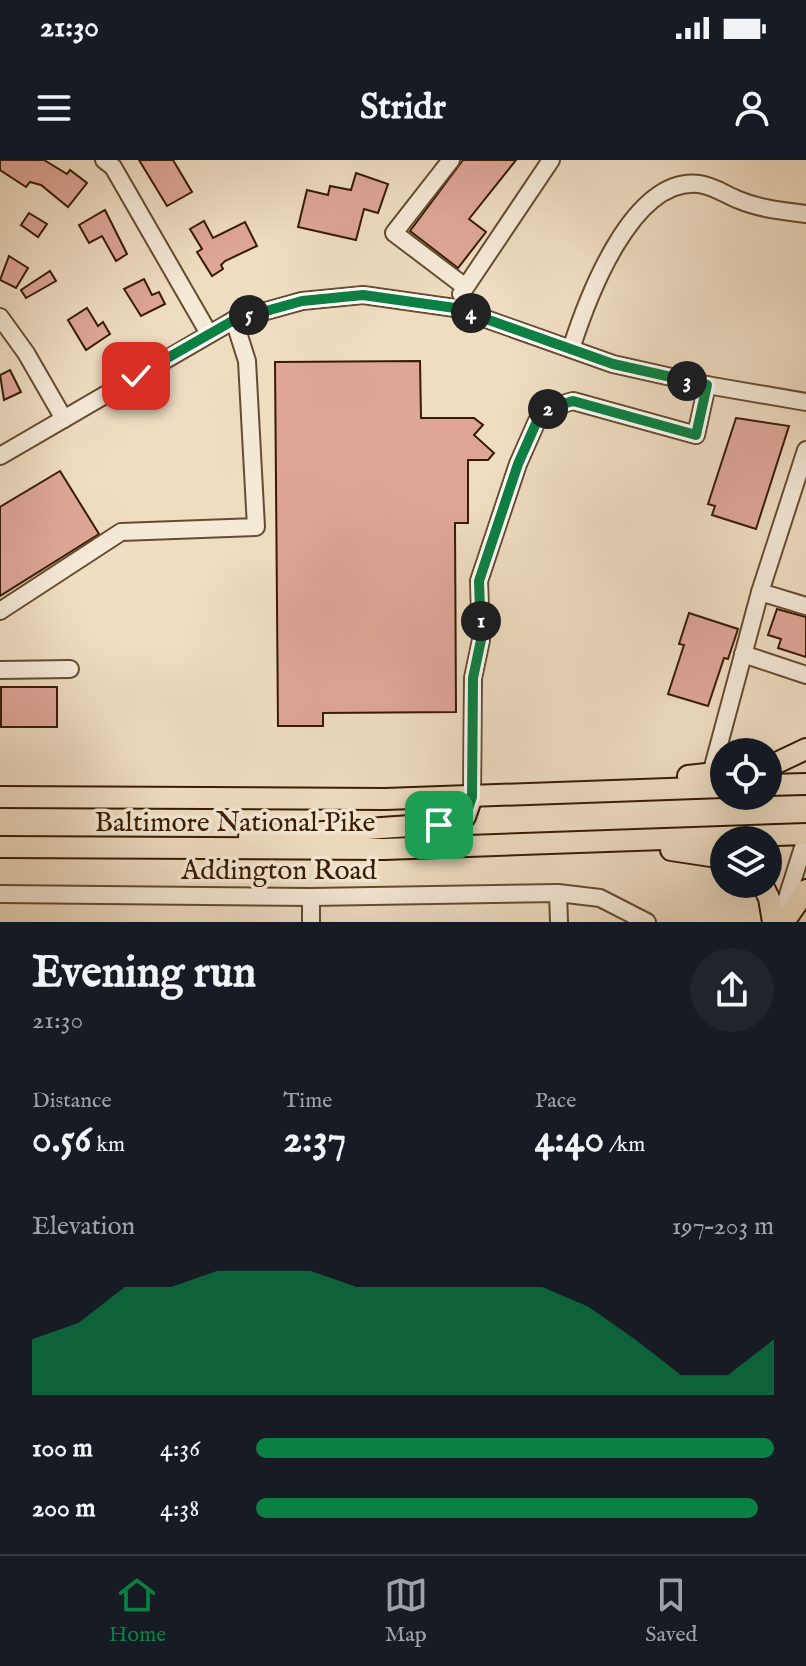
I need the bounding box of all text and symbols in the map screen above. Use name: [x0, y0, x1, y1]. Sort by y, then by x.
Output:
text: 21:30: [40, 9, 99, 47]
text: Stridr: [360, 85, 446, 131]
icon: menu: [32, 86, 76, 130]
icon: person: [730, 86, 774, 130]
pin: 4: [451, 293, 491, 333]
pin: 5: [229, 295, 269, 335]
text: 4: [466, 299, 476, 327]
text: 5: [245, 301, 253, 329]
pin: [102, 342, 170, 410]
icon: check: [114, 354, 158, 398]
pin: 3: [667, 361, 707, 401]
text: 3: [683, 367, 691, 395]
pin: 2: [528, 389, 568, 429]
text: 2: [543, 395, 553, 423]
pin: 1: [461, 601, 501, 641]
text: 1: [477, 607, 485, 635]
map controls: [710, 738, 782, 898]
button: locate: [710, 738, 782, 810]
pin: [405, 791, 473, 859]
icon: arrive: [417, 803, 461, 847]
street label: Baltimore National Pike: [95, 806, 376, 841]
button: layers: [710, 826, 782, 898]
street label: Addington Road: [180, 854, 377, 889]
text: Evening run: [32, 946, 256, 1002]
button: share: [690, 948, 774, 1032]
text: 21:30: [32, 1004, 83, 1037]
text: Distance: [32, 1087, 112, 1115]
text: Time: [283, 1087, 332, 1115]
text: Pace: [535, 1087, 576, 1115]
text: 0.56: [32, 1115, 91, 1166]
text: 2:37: [283, 1115, 346, 1166]
text: 4:40: [535, 1115, 604, 1166]
text: km: [91, 1131, 125, 1159]
text: /km: [604, 1131, 645, 1159]
text: Elevation: [32, 1210, 135, 1243]
text: 197–203 m: [672, 1210, 774, 1243]
text: 100 m: [32, 1432, 93, 1465]
text: 4:36: [160, 1432, 200, 1465]
text: 200 m: [32, 1492, 96, 1525]
text: 4:38: [160, 1492, 200, 1525]
tab: Home: [109, 1573, 166, 1649]
tab: Map: [384, 1573, 428, 1649]
tab: Saved: [645, 1573, 697, 1649]

